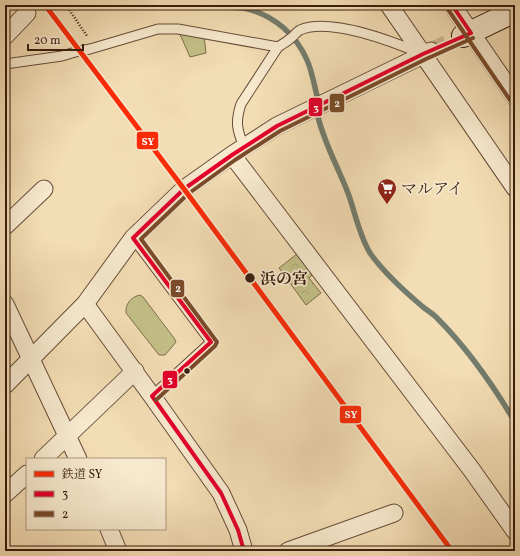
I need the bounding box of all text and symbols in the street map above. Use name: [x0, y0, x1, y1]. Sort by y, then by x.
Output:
scale bar: [28, 26, 83, 52]
text: 20 m: [34, 33, 61, 49]
line badge: 2: [329, 93, 345, 113]
line badge: 3: [308, 97, 323, 117]
text: 2: [334, 97, 340, 112]
text: 3: [313, 101, 319, 116]
line badge: SY: [136, 131, 159, 150]
text: SY: [142, 135, 155, 150]
supermarket icon: マルアイ: [376, 177, 398, 205]
place label: マルアイ: [401, 179, 464, 201]
place label: 浜の宮: [260, 269, 308, 291]
marker: 浜の宮: [243, 271, 257, 285]
line badge: 2: [170, 279, 185, 298]
text: 2: [175, 282, 181, 297]
unlabelled marker: [182, 366, 192, 376]
line badge: 3: [162, 370, 178, 389]
text: 3: [167, 373, 173, 388]
line badge: SY: [339, 405, 362, 424]
text: SY: [345, 408, 358, 423]
legend: [26, 458, 166, 530]
text: 鉄道 SY: [61, 467, 103, 483]
text: 3: [62, 487, 68, 503]
text: 2: [62, 507, 68, 523]

